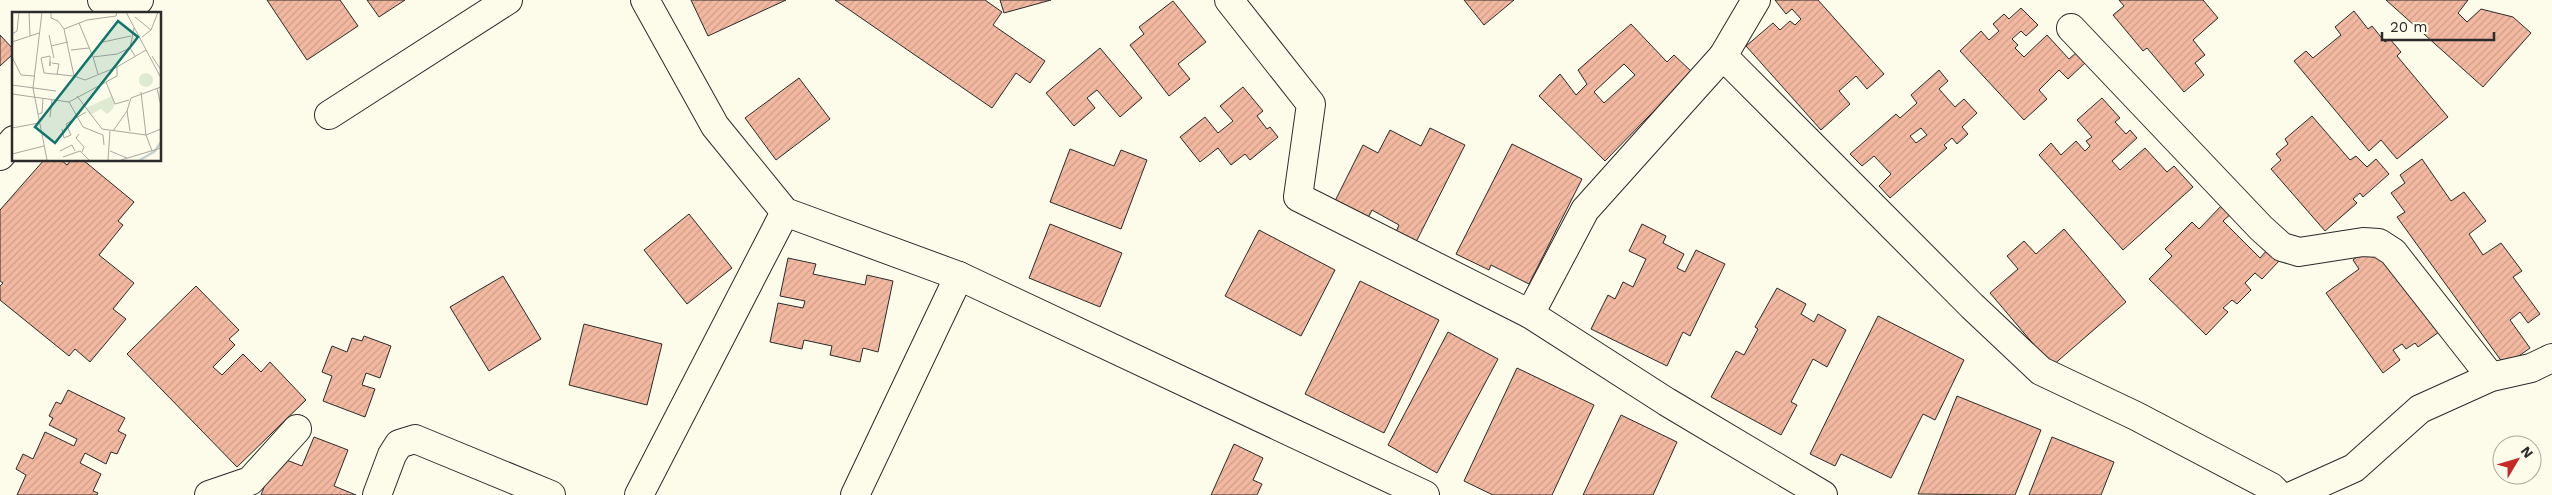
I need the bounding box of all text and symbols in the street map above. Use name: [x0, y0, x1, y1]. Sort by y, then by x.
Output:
scale bar: [2382, 10, 2494, 42]
inset map: [12, 12, 161, 161]
text: 20 m: [2390, 18, 2428, 36]
north arrow: [2492, 435, 2542, 485]
text: N: [2518, 443, 2537, 461]

